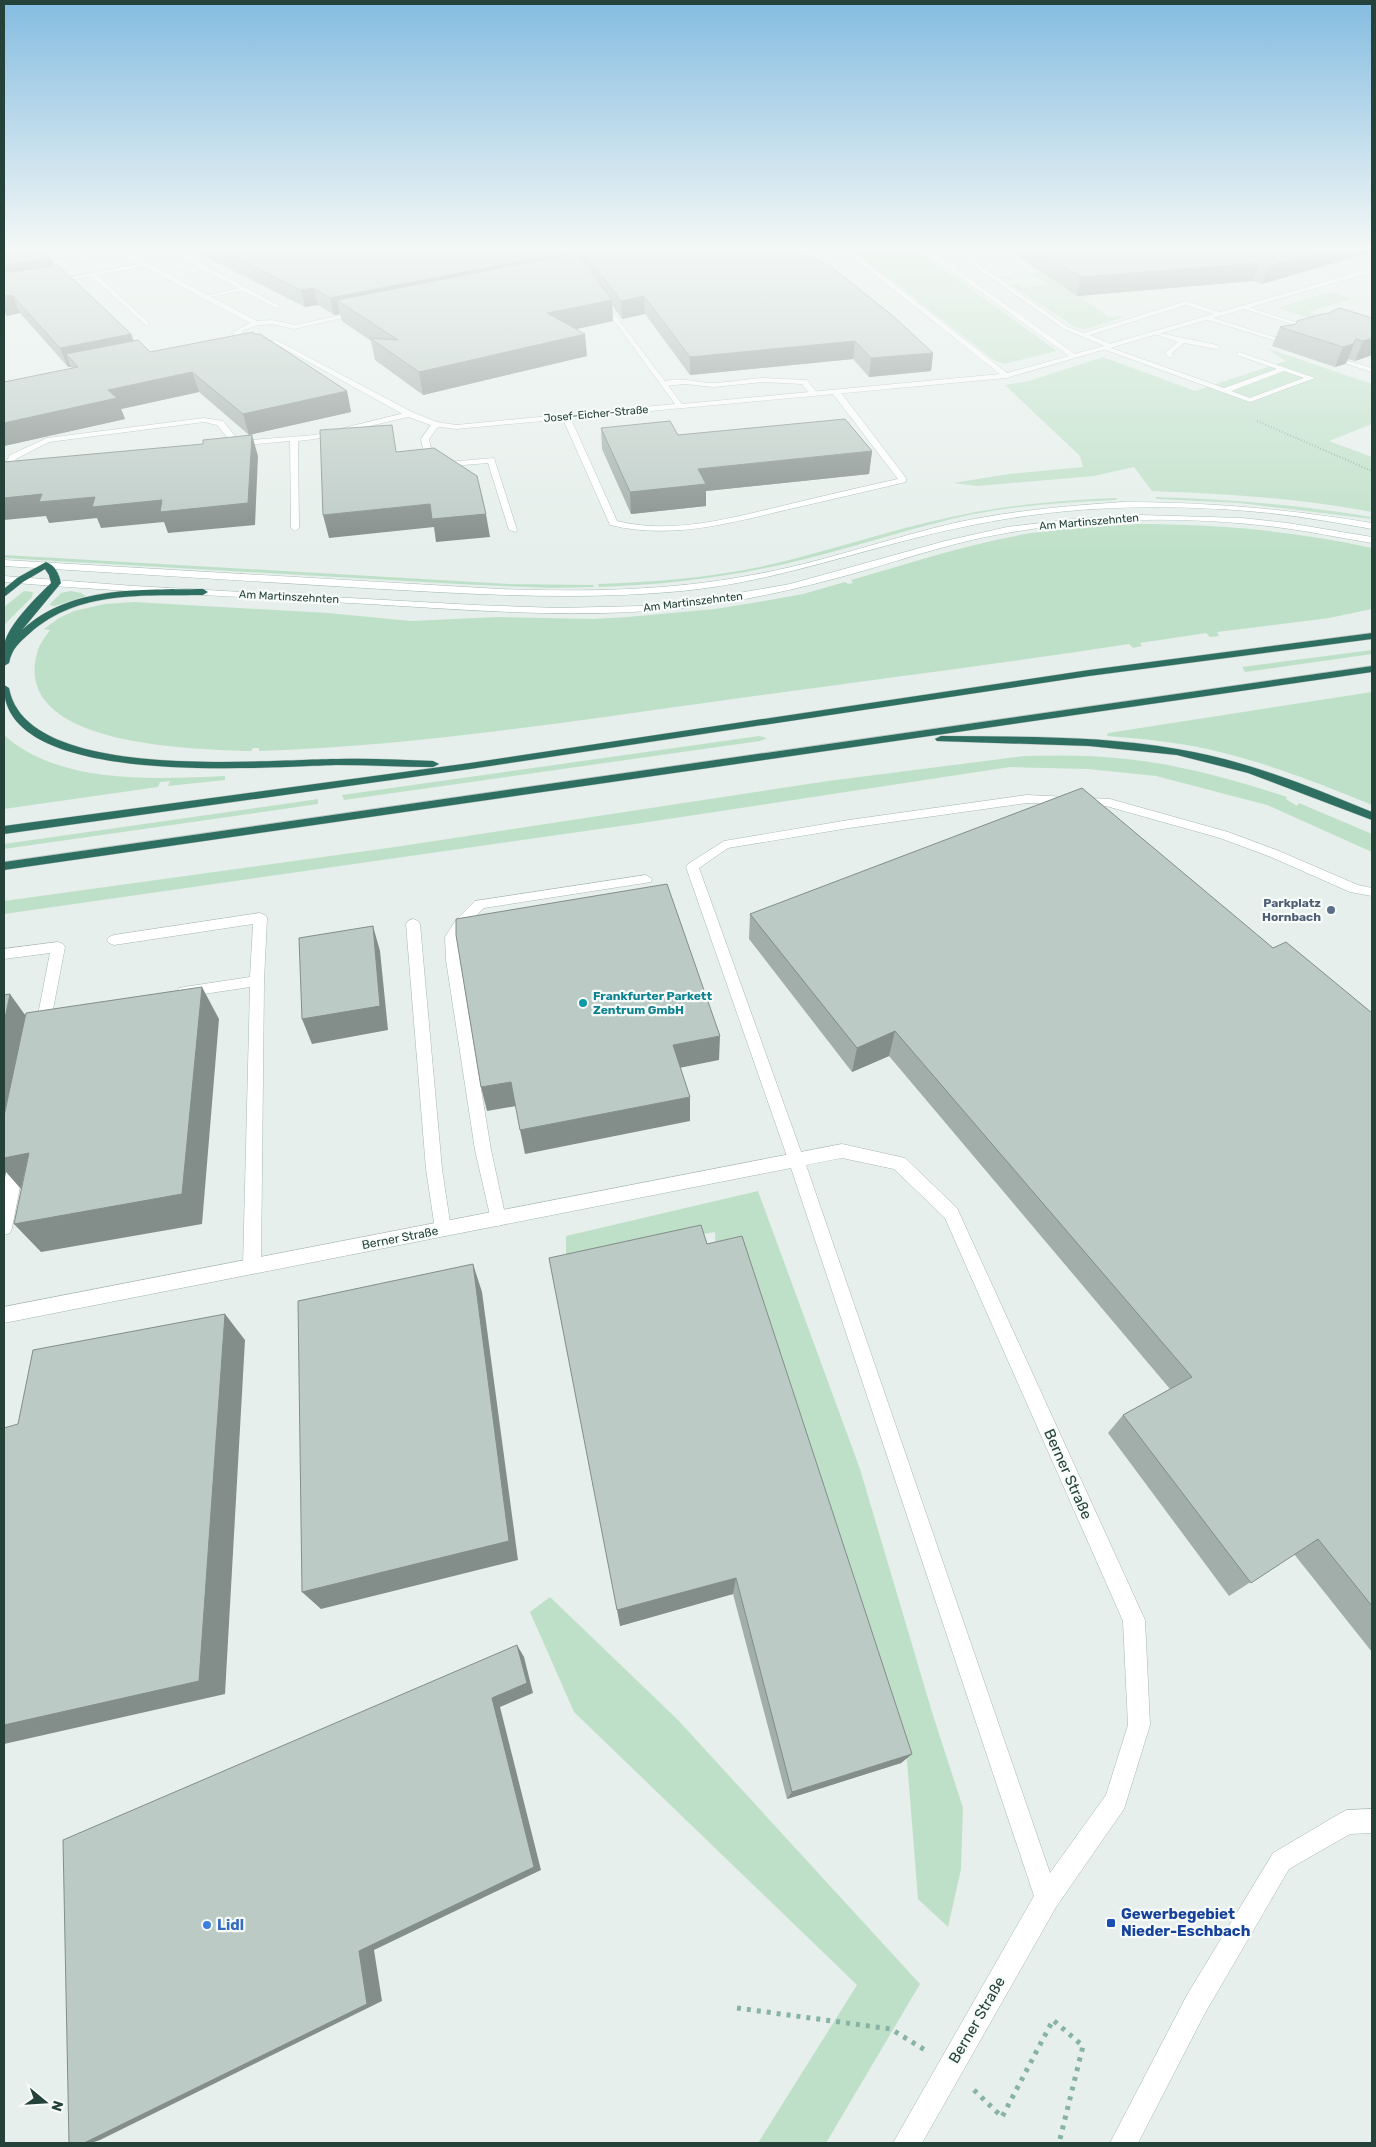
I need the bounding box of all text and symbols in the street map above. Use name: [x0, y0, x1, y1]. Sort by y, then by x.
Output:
street label: Josef-Eicher-Straße: [543, 403, 649, 425]
street label: Am Martinszehnten: [1039, 511, 1139, 533]
street label: Am Martinszehnten: [239, 588, 339, 606]
street label: Am Martinszehnten: [642, 589, 744, 615]
place label: Parkplatz Hornbach: [1262, 896, 1321, 924]
marker: Parkplatz Hornbach: [1325, 904, 1337, 916]
place label: Frankfurter Parkett Zentrum GmbH: [593, 989, 712, 1017]
marker: Frankfurter Parkett Zentrum GmbH: [577, 997, 589, 1009]
street label: Berner Straße: [361, 1224, 440, 1252]
street label: Berner Straße: [1040, 1426, 1096, 1522]
place label: Gewerbegebiet Nieder-Eschbach: [1121, 1905, 1250, 1940]
place label: Lidl: [217, 1916, 244, 1934]
marker: Gewerbegebiet Nieder-Eschbach: [1105, 1917, 1117, 1929]
marker: Lidl: [201, 1919, 213, 1931]
street label: Berner Straße: [945, 1974, 1009, 2066]
north arrow: [20, 2077, 70, 2127]
text: N: [47, 2098, 67, 2113]

